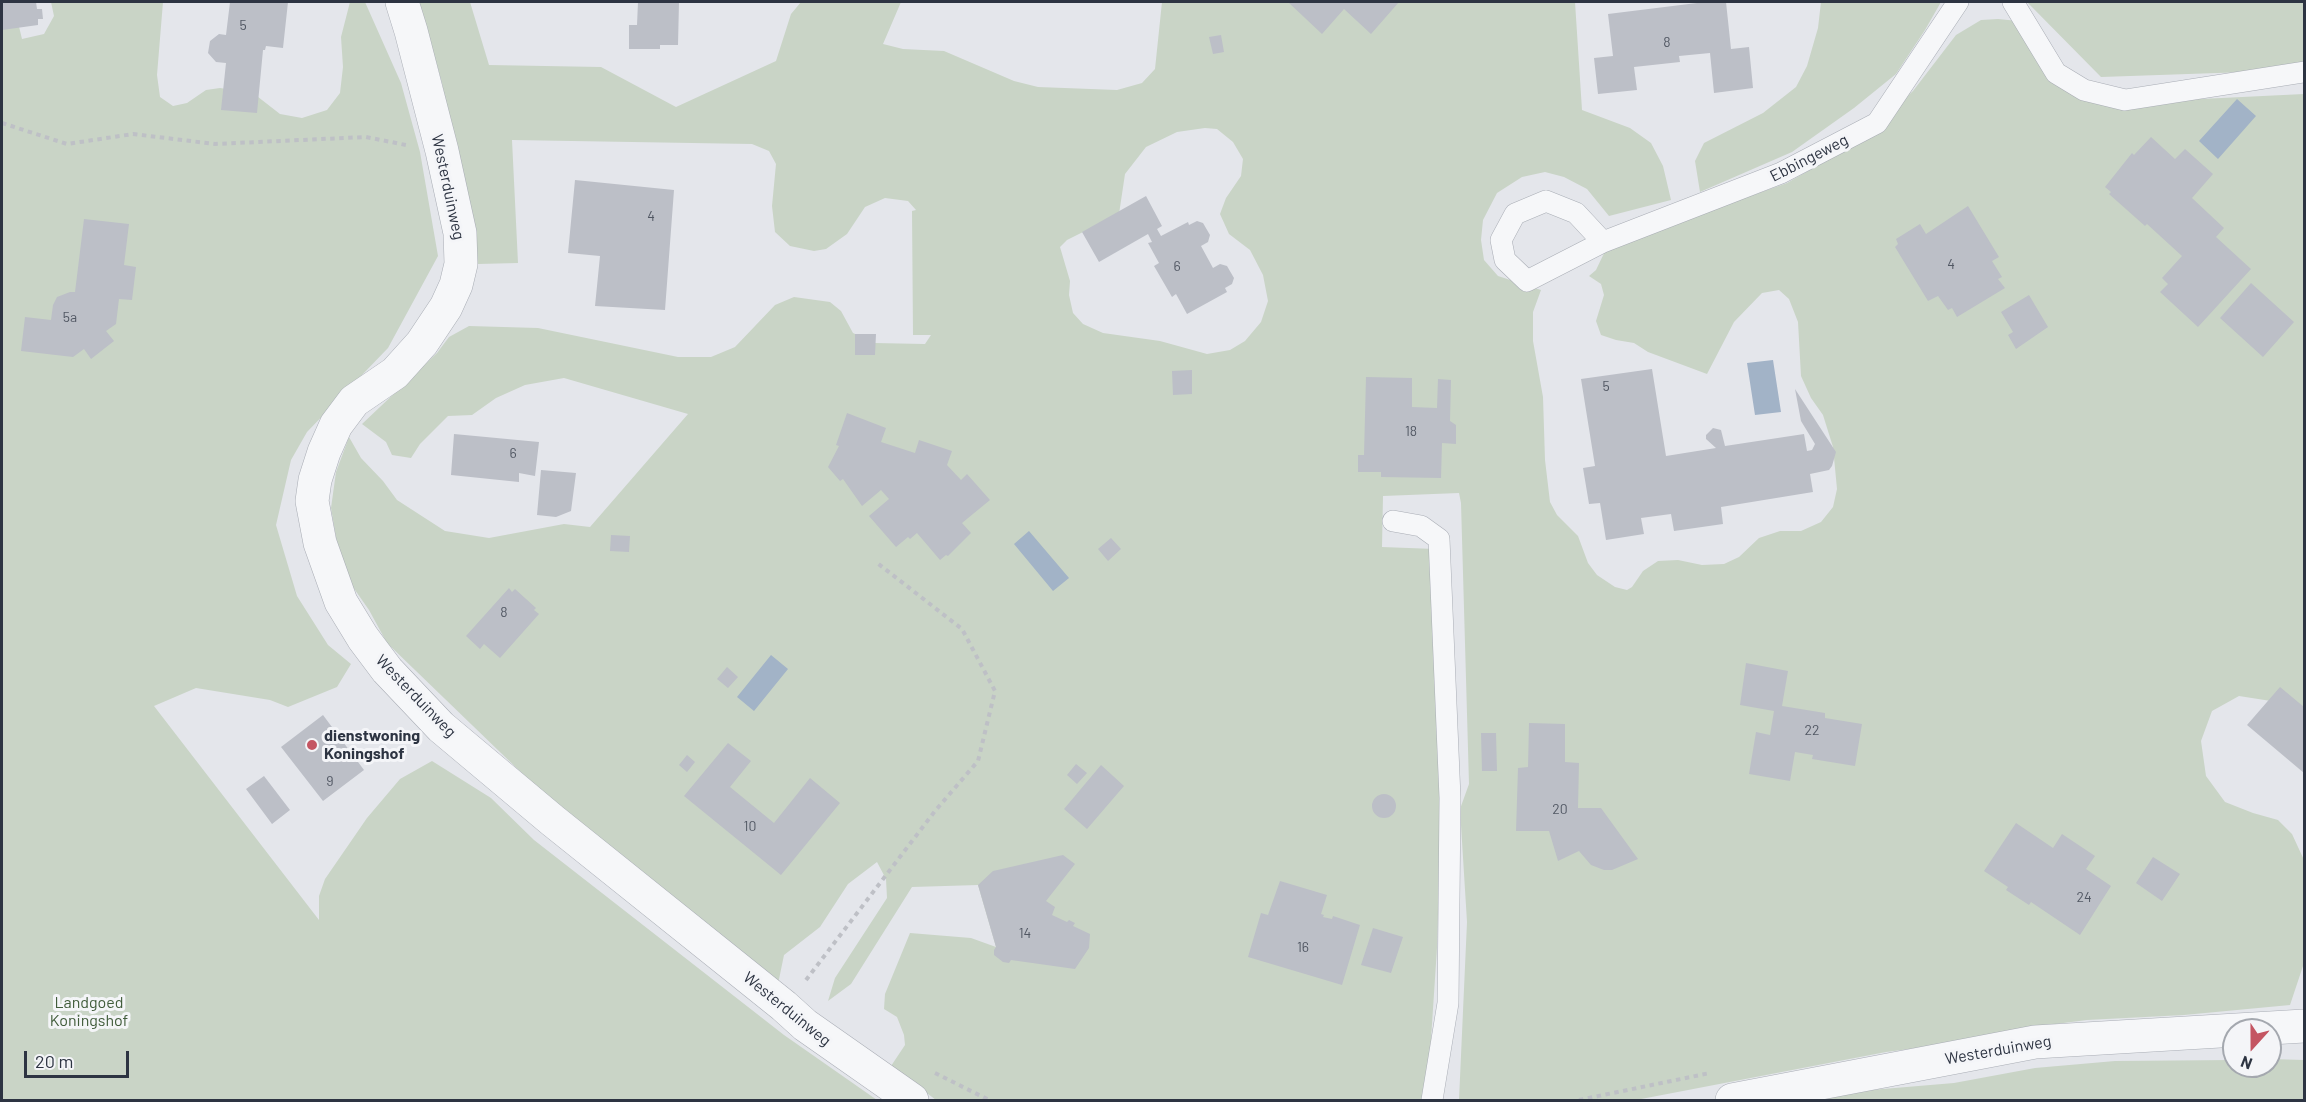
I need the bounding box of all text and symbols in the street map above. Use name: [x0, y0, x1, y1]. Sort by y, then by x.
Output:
house number: 5: [239, 17, 247, 33]
house number: 8: [1663, 34, 1671, 50]
street label: Ebbingeweg: [1767, 130, 1851, 186]
street label: Westerduinweg: [427, 132, 469, 242]
house number: 4: [647, 208, 655, 224]
house number: 4: [1947, 256, 1955, 272]
house number: 6: [1173, 258, 1181, 274]
house number: 5a: [63, 309, 77, 325]
house number: 5: [1602, 378, 1610, 394]
house number: 18: [1405, 423, 1417, 439]
house number: 6: [509, 445, 517, 461]
house number: 8: [500, 604, 508, 620]
street label: Westerduinweg: [372, 651, 460, 741]
house number: 22: [1804, 722, 1820, 738]
place label: dienstwoning Koningshof: [324, 726, 420, 764]
marker: dienstwoning Koningshof: [305, 738, 319, 752]
house number: 9: [326, 773, 334, 789]
house number: 20: [1552, 801, 1568, 817]
house number: 10: [744, 818, 756, 834]
house number: 24: [2076, 889, 2092, 905]
house number: 14: [1019, 925, 1031, 941]
house number: 16: [1297, 939, 1309, 955]
street label: Westerduinweg: [739, 968, 835, 1050]
park label: Landgoed Koningshof: [50, 993, 128, 1031]
north arrow: [2222, 1018, 2282, 1078]
street label: Westerduinweg: [1943, 1031, 2053, 1069]
scale bar: [27, 1039, 132, 1077]
text: 20 m: [35, 1050, 73, 1072]
text: N: [2238, 1053, 2254, 1074]

